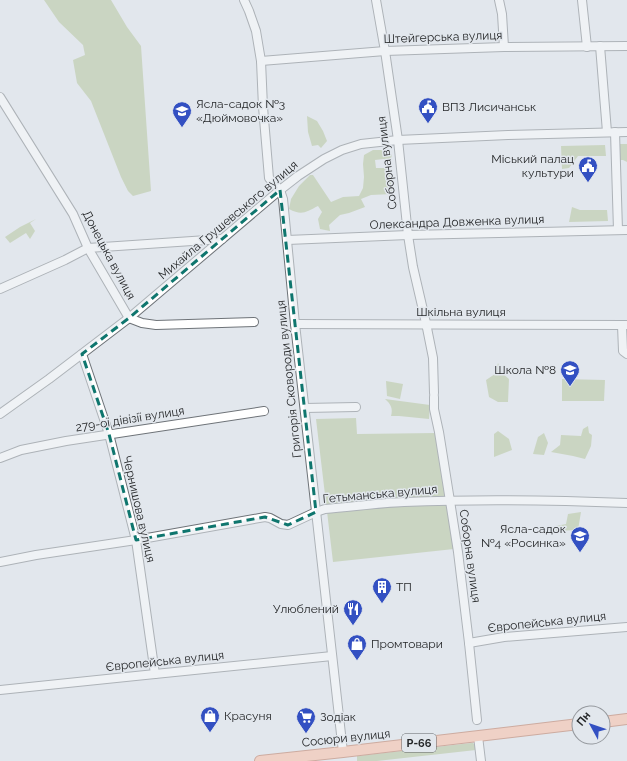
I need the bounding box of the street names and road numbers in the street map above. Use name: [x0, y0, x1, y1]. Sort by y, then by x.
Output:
street label: Штейгерська вулиця: [383, 28, 503, 46]
street label: Соборна вулиця: [374, 116, 400, 210]
street label: Михайла Грушевського вулиця: [156, 158, 300, 282]
street label: Донецька вулиця: [80, 208, 138, 302]
street label: Олександра Довженка вулиця: [369, 212, 545, 232]
street label: Григорія Сковороди вулиця: [274, 299, 304, 459]
street label: Шкільна вулиця: [416, 305, 506, 319]
street label: 279-ої дівізії вулиця: [75, 403, 185, 435]
street label: Чернишова вулиця: [120, 454, 158, 564]
street label: Гетьманська вулиця: [322, 482, 438, 506]
street label: Соборна вулиця: [457, 509, 483, 603]
street label: Європейська вулиця: [487, 609, 607, 635]
street label: Європейська вулиця: [105, 648, 225, 674]
street label: Сосюри вулиця: [301, 726, 391, 750]
road number: Р-66: [402, 734, 436, 752]

